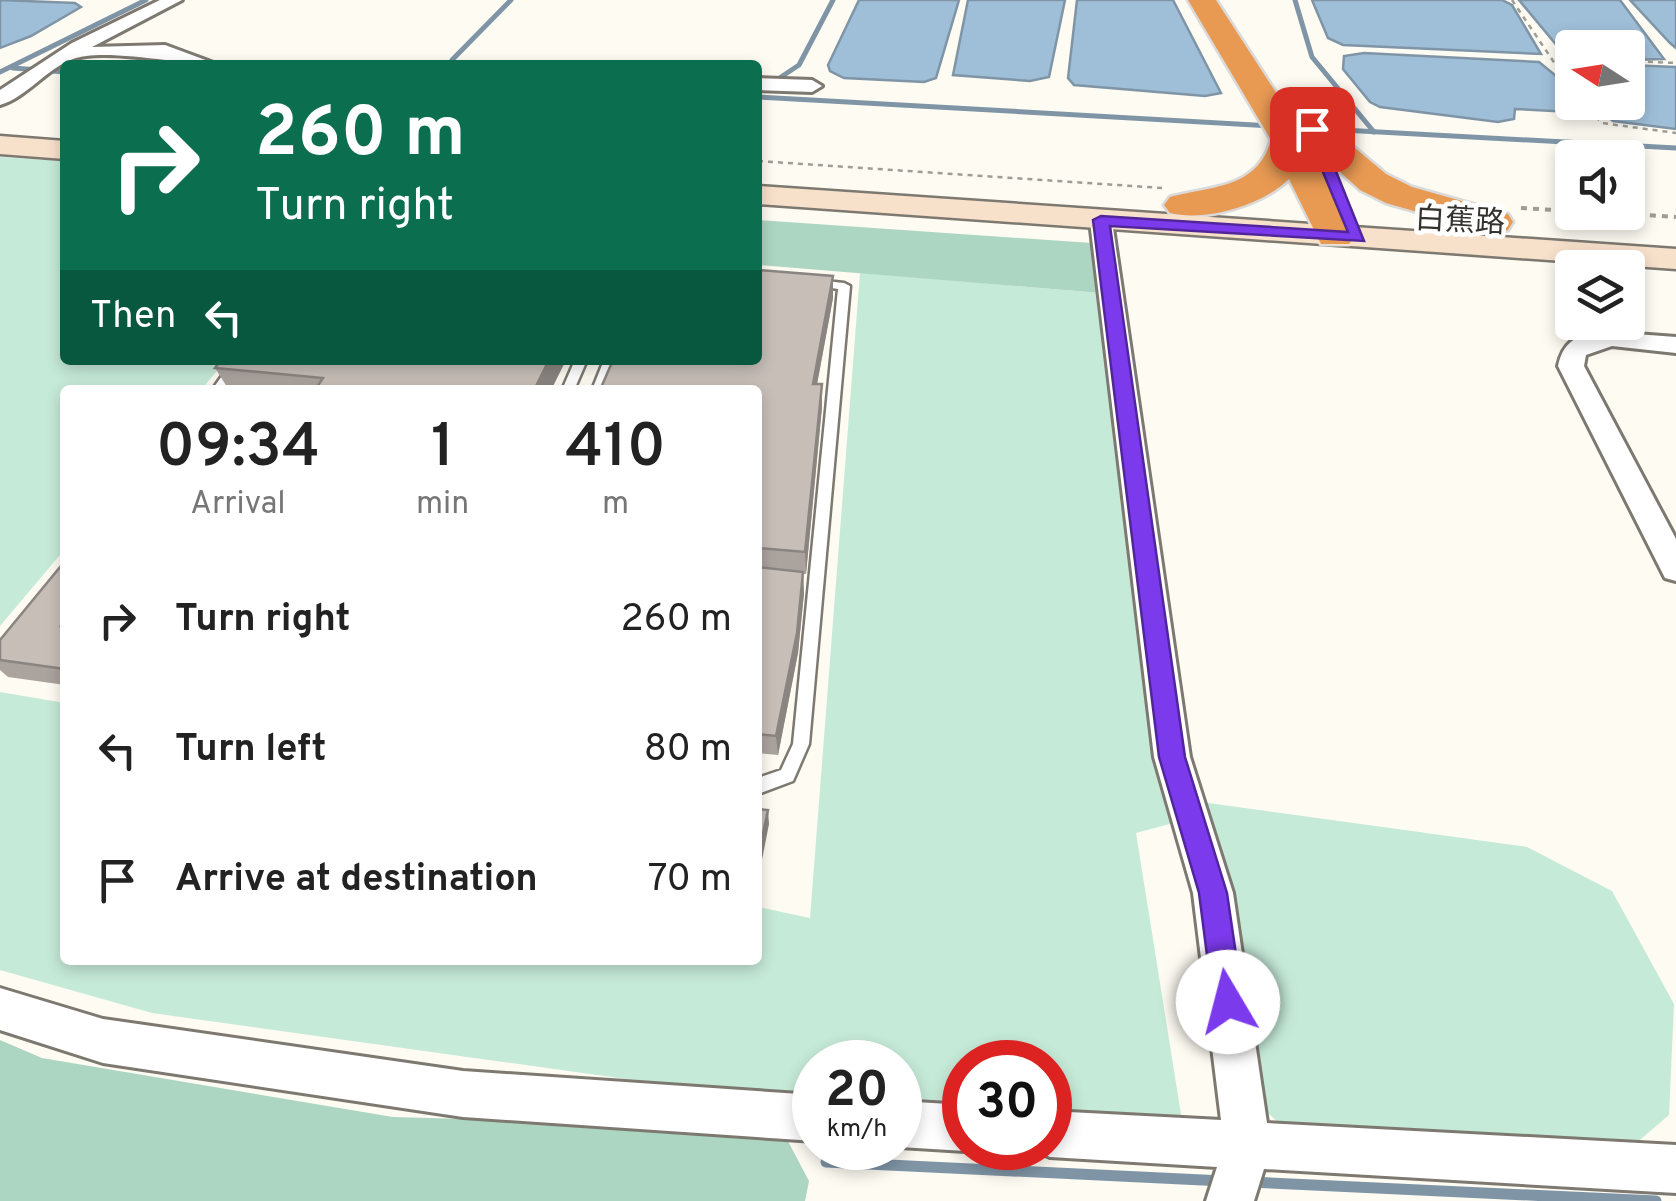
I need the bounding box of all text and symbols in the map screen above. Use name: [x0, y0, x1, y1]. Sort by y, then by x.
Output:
north arrow: [1555, 30, 1645, 120]
map controls: [1555, 30, 1645, 340]
pin: [1270, 87, 1355, 172]
text: 260 m: [255, 92, 466, 181]
icon: right: [90, 100, 220, 230]
icon: arrive: [1285, 102, 1340, 157]
button: sound: [1555, 140, 1645, 230]
text: Turn right: [255, 179, 454, 236]
street label: 白蕉路: [1414, 202, 1506, 243]
button: layers: [1555, 250, 1645, 340]
icon: left: [196, 290, 251, 345]
text: Then: [90, 293, 176, 342]
text: 09:34: [156, 412, 320, 488]
text: 1: [431, 412, 454, 488]
text: 410: [565, 412, 666, 488]
text: Arrival: [190, 485, 286, 525]
text: min: [416, 485, 469, 525]
text: m: [602, 485, 629, 525]
icon: right: [90, 593, 145, 648]
text: Turn right: [175, 596, 350, 645]
text: 260 m: [621, 596, 732, 645]
icon: left: [90, 723, 145, 778]
text: Turn left: [175, 726, 327, 775]
text: 80 m: [644, 726, 732, 775]
icon: arrive: [90, 853, 145, 908]
text: Arrive at destination: [175, 856, 538, 905]
text: 70 m: [648, 856, 732, 905]
position arrow: [1176, 950, 1280, 1054]
speed limit sign: 30: [942, 1040, 1072, 1170]
text: 20: [825, 1061, 889, 1124]
text: km/h: [827, 1114, 887, 1146]

